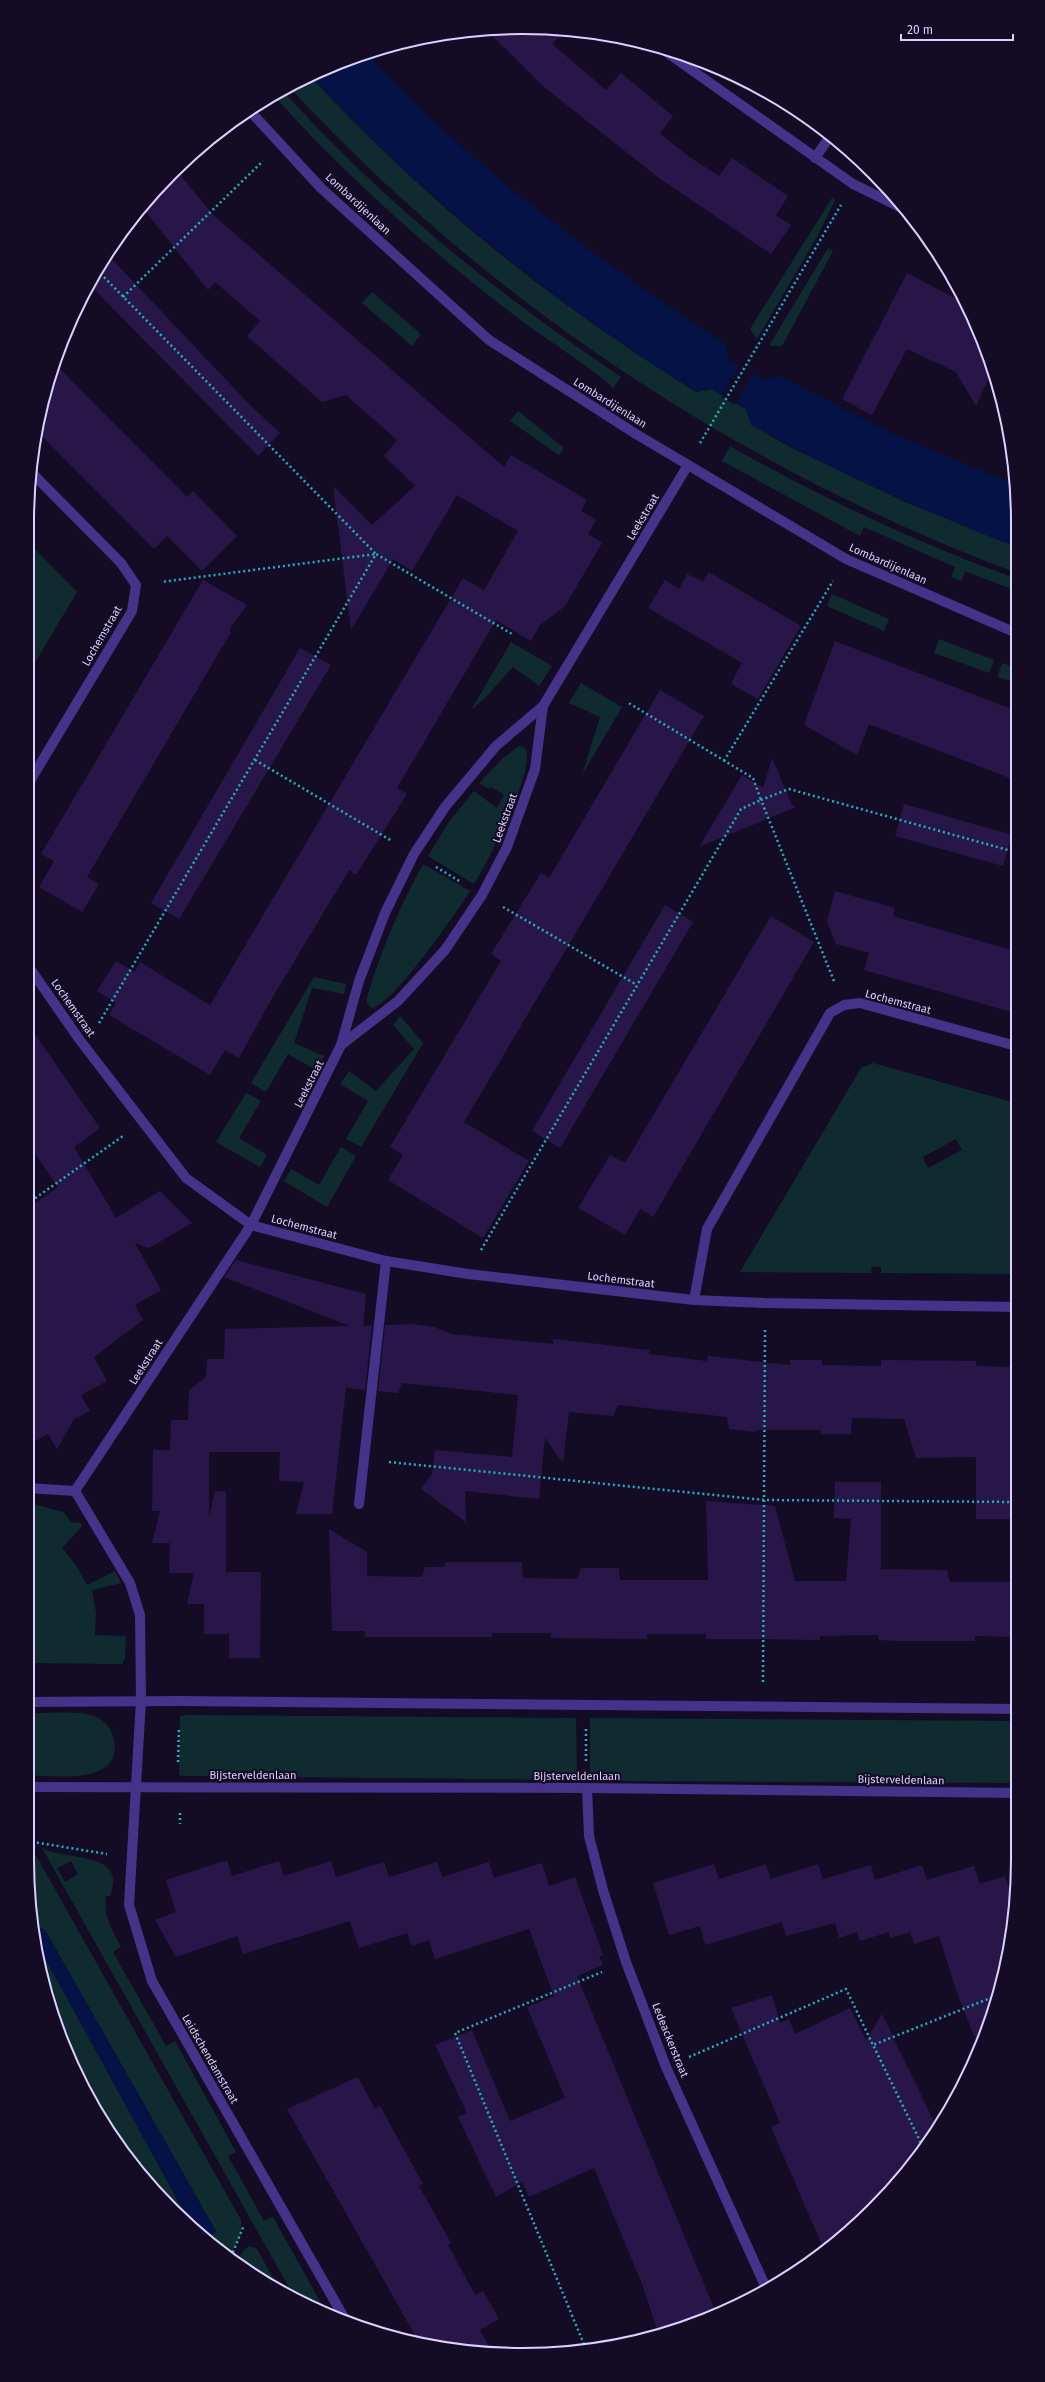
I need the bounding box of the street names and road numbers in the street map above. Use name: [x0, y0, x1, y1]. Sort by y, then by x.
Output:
street label: Lombardijenlaan: [323, 171, 393, 237]
street label: Lombardijenlaan: [571, 375, 649, 431]
street label: Leekstraat: [624, 492, 662, 542]
street label: Lombardijenlaan: [847, 541, 929, 587]
street label: Lochemstraat: [79, 603, 125, 669]
street label: Leekstraat: [490, 791, 520, 844]
street label: Lochemstraat: [48, 977, 98, 1039]
street label: Lochemstraat: [864, 987, 932, 1017]
street label: Leekstraat: [291, 1058, 327, 1110]
street label: Lochemstraat: [270, 1212, 338, 1242]
street label: Lochemstraat: [587, 1269, 655, 1291]
street label: Leekstraat: [126, 1337, 166, 1387]
street label: Bijsterveldenlaan: [209, 1769, 297, 1782]
street label: Bijsterveldenlaan: [533, 1770, 621, 1783]
street label: Bijsterveldenlaan: [857, 1773, 945, 1787]
street label: Ledeackerstraat: [649, 2001, 691, 2079]
street label: Leidschendamstraat: [179, 2012, 241, 2106]

